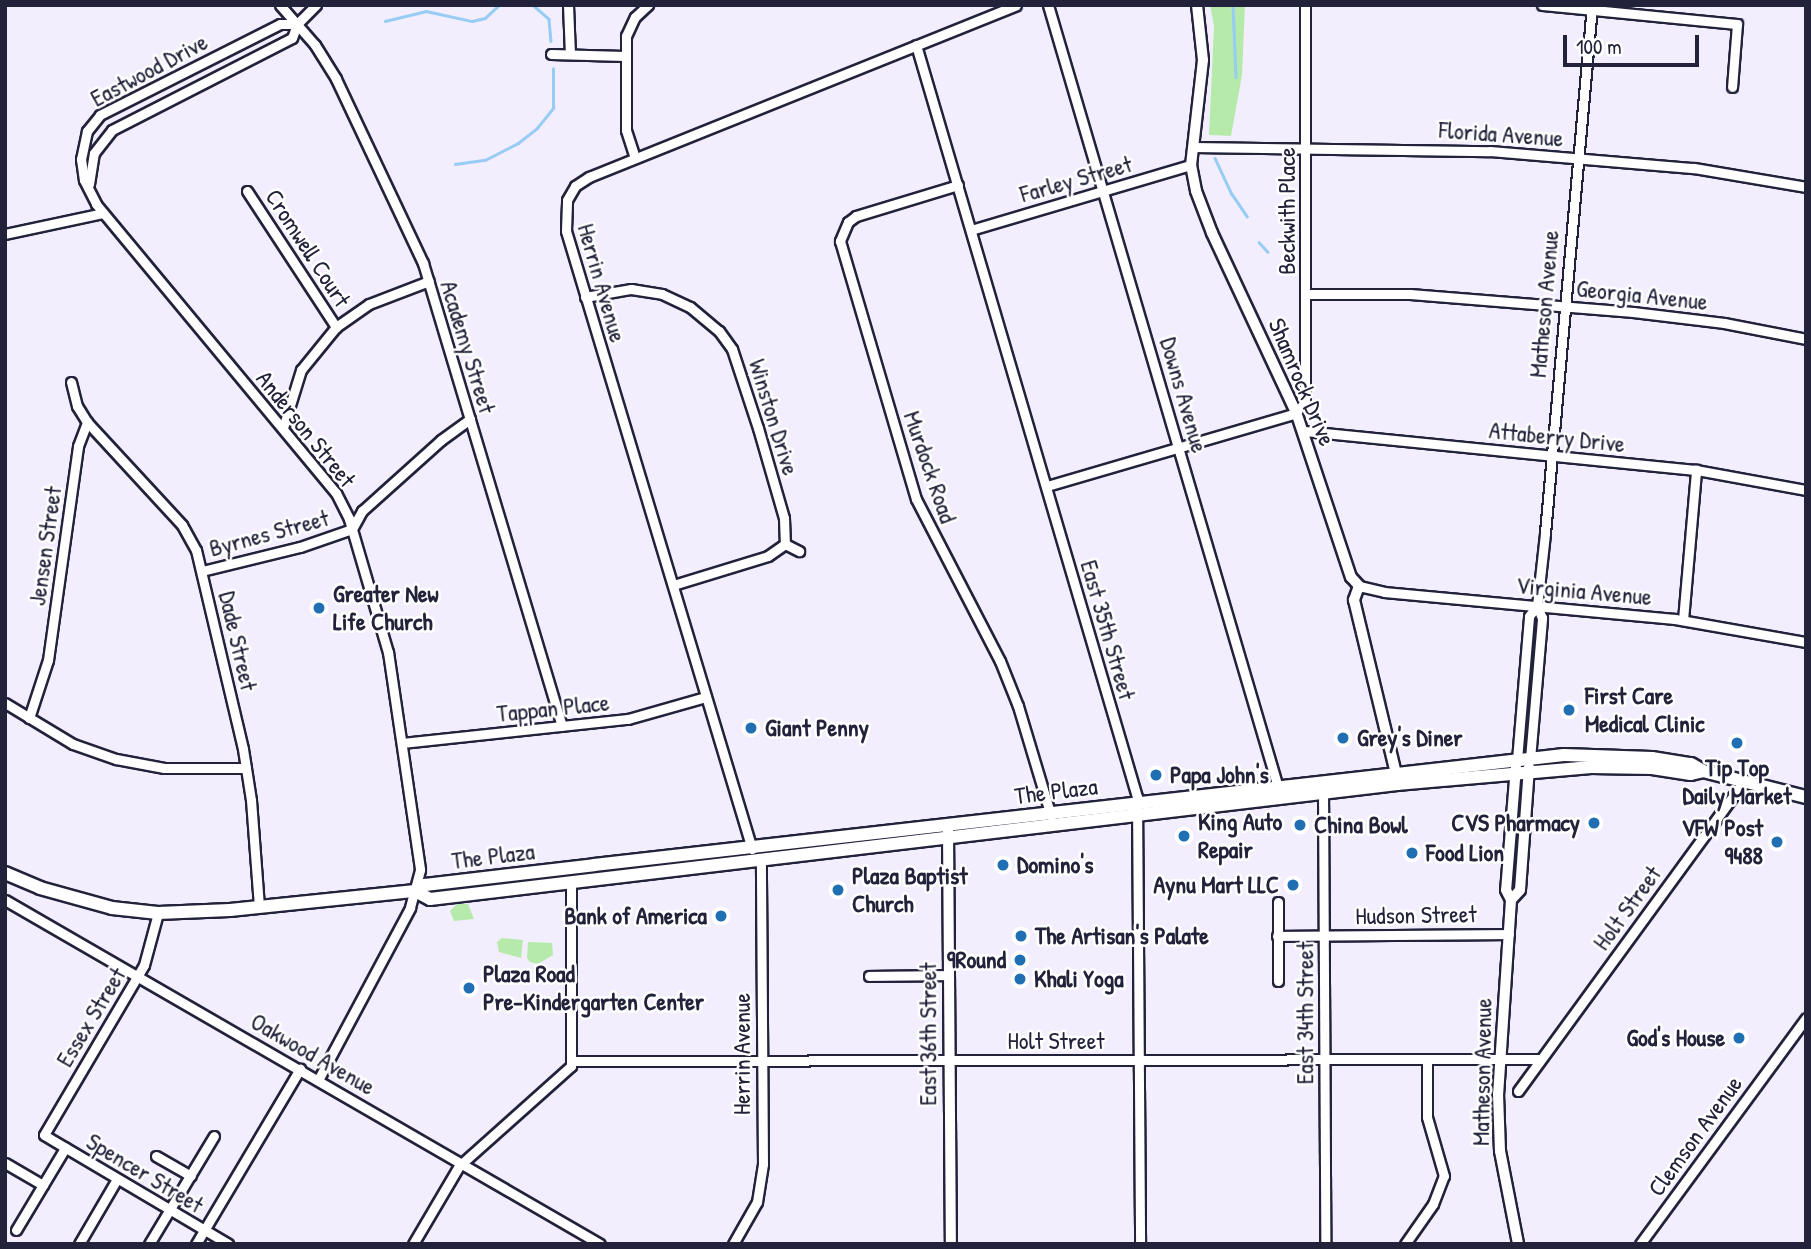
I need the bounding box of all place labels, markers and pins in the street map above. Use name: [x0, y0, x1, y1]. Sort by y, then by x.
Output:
place label: Greater New Life Church: [333, 580, 439, 636]
marker: Greater New Life Church: [311, 600, 327, 616]
place label: First Care Medical Clinic: [1585, 682, 1705, 738]
marker: First Care Medical Clinic: [1559, 700, 1579, 720]
place label: Giant Penny: [765, 714, 869, 742]
marker: Giant Penny: [743, 720, 759, 736]
place label: Grey's Diner: [1357, 724, 1463, 752]
marker: Grey's Diner: [1335, 730, 1351, 746]
marker: Tip Top Daily Market: [1729, 735, 1745, 751]
place label: Tip Top Daily Market: [1683, 754, 1791, 810]
place label: Papa John's: [1170, 761, 1269, 789]
marker: Papa John's: [1148, 767, 1164, 783]
place label: King Auto Repair: [1198, 808, 1282, 864]
place label: CVS Pharmacy: [1451, 809, 1580, 837]
place label: China Bowl: [1314, 811, 1408, 839]
place label: VFW Post 9488: [1681, 814, 1763, 870]
marker: CVS Pharmacy: [1586, 815, 1602, 831]
marker: China Bowl: [1292, 817, 1308, 833]
marker: King Auto Repair: [1176, 828, 1192, 844]
marker: VFW Post 9488: [1769, 834, 1785, 850]
place label: Food Lion: [1426, 839, 1504, 867]
marker: Food Lion: [1404, 845, 1420, 861]
place label: Domino's: [1017, 851, 1093, 879]
marker: Domino's: [995, 857, 1011, 873]
place label: Plaza Baptist Church: [852, 862, 968, 918]
place label: Aynu Mart LLC: [1153, 871, 1279, 899]
marker: Aynu Mart LLC: [1285, 877, 1301, 893]
marker: Plaza Baptist Church: [830, 882, 846, 898]
place label: Bank of America: [564, 902, 707, 930]
marker: Bank of America: [713, 908, 729, 924]
place label: The Artisan's Palate: [1035, 922, 1209, 950]
marker: The Artisan's Palate: [1013, 928, 1029, 944]
place label: 9Round: [947, 946, 1006, 974]
marker: 9Round: [1012, 952, 1028, 968]
place label: Plaza Road Pre-Kindergarten Center: [483, 960, 704, 1016]
place label: Khali Yoga: [1034, 965, 1124, 993]
marker: Khali Yoga: [1012, 971, 1028, 987]
marker: Plaza Road Pre-Kindergarten Center: [461, 980, 477, 996]
place label: God's House: [1626, 1024, 1725, 1052]
marker: God's House: [1731, 1030, 1747, 1046]

